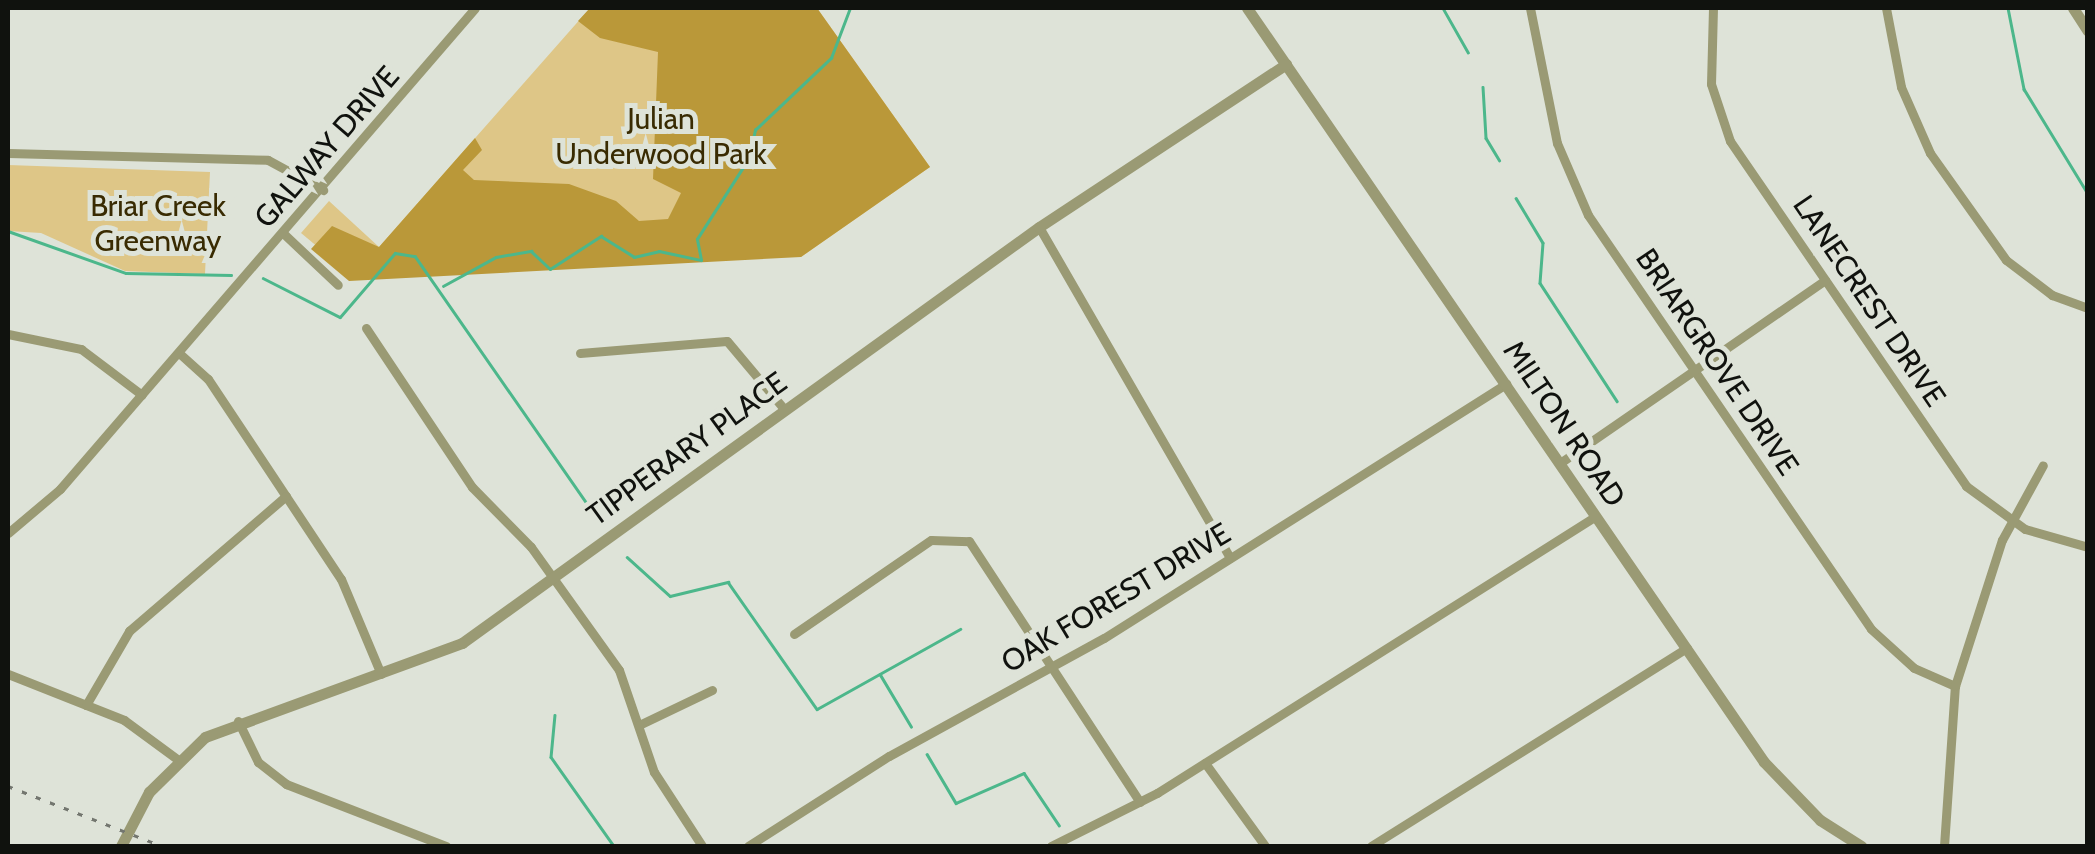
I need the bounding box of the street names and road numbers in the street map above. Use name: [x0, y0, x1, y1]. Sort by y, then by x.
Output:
street label: GALWAY DRIVE: [247, 59, 407, 235]
street label: LANECREST DRIVE: [1785, 189, 1953, 413]
street label: BRIARGROVE DRIVE: [1628, 242, 1806, 482]
street label: MILTON ROAD: [1495, 334, 1633, 514]
street label: TIPPERARY PLACE: [580, 364, 794, 534]
street label: OAK FOREST DRIVE: [995, 515, 1237, 681]

